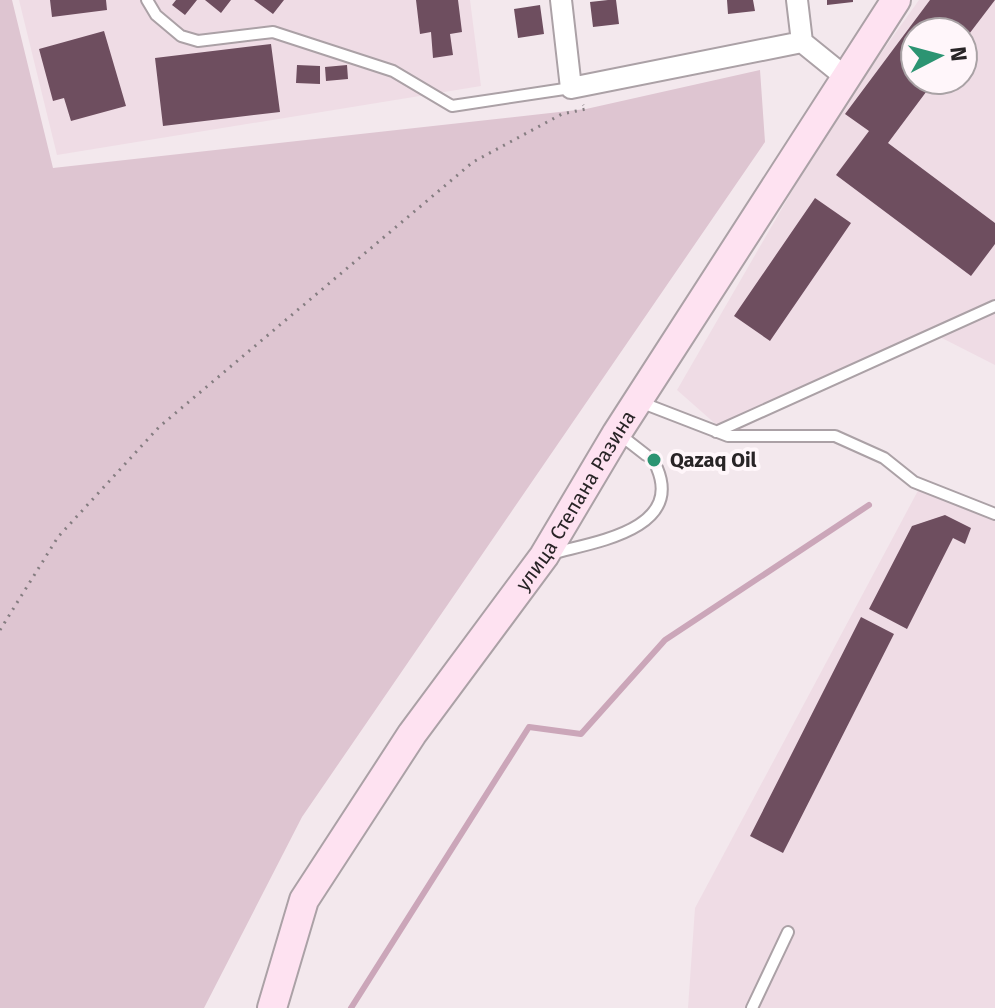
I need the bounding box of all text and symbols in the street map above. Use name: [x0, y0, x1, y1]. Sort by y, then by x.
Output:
north arrow: [899, 16, 979, 96]
text: N: [944, 45, 973, 63]
street label: улица Степана Разина: [510, 406, 640, 595]
place label: Qazaq Oil: [670, 448, 757, 472]
marker: Qazaq Oil: [645, 451, 663, 469]

